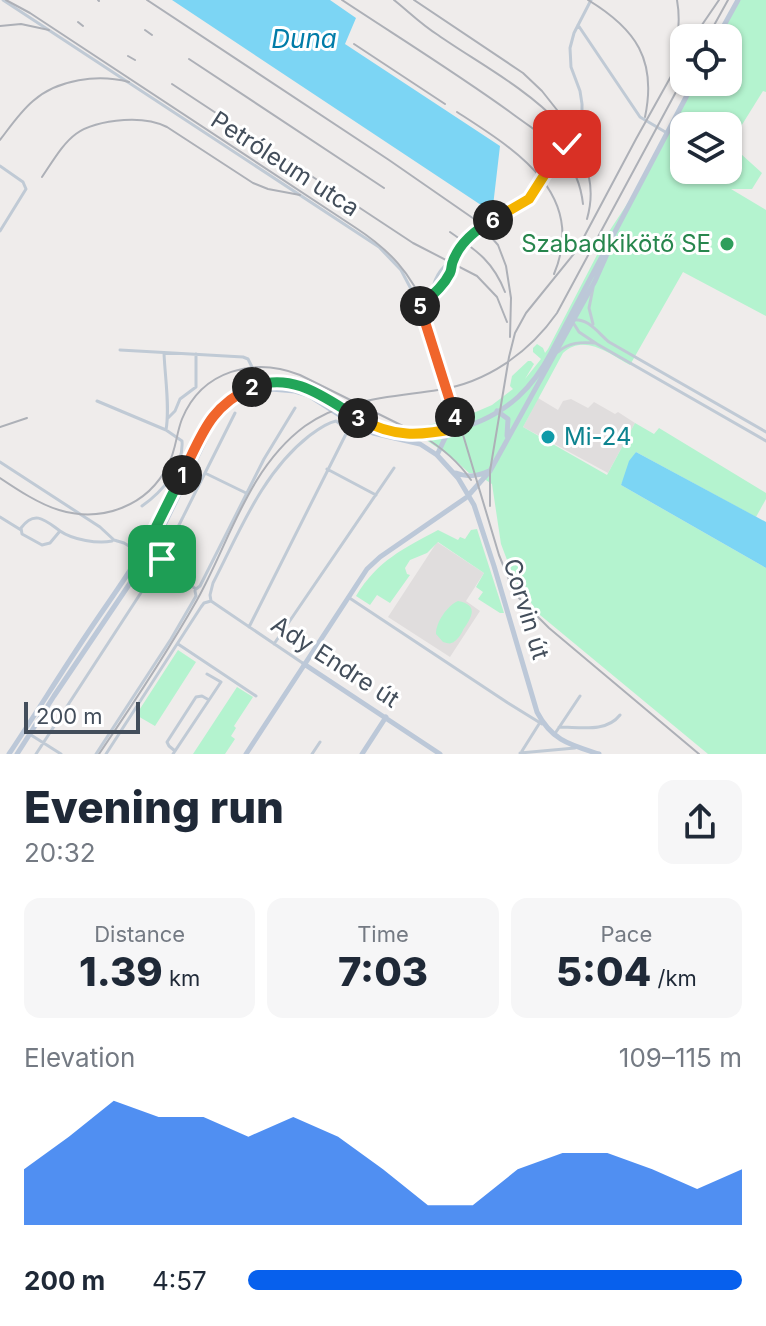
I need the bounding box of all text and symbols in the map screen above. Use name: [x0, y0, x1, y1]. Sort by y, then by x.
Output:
water label: Duna: [271, 23, 337, 54]
map controls: [670, 24, 742, 184]
button: locate: [670, 24, 742, 96]
street label: Petróleum utca: [206, 105, 365, 222]
pin: [533, 110, 601, 178]
button: layers: [670, 112, 742, 184]
icon: check: [545, 122, 589, 166]
pin: 6: [473, 200, 513, 240]
text: 6: [486, 207, 500, 233]
place label: Szabadkikötő SE: [521, 229, 711, 258]
marker: Szabadkikötő SE: [718, 235, 736, 253]
pin: 5: [400, 286, 440, 326]
text: 5: [413, 293, 427, 319]
pin: 2: [232, 367, 272, 407]
text: 2: [245, 374, 259, 400]
pin: 4: [435, 397, 475, 437]
pin: 3: [338, 398, 378, 438]
text: 4: [448, 404, 462, 430]
text: 3: [351, 405, 365, 431]
place label: Mi-24: [564, 422, 632, 451]
marker: Mi-24: [539, 428, 557, 446]
pin: 1: [162, 455, 202, 495]
text: 1: [177, 462, 187, 488]
pin: [128, 525, 196, 593]
icon: arrive: [140, 537, 184, 581]
street label: Corvin út: [497, 555, 556, 663]
street label: Ady Endre út: [266, 610, 405, 714]
scale bar: [24, 698, 140, 734]
text: 200 m: [36, 703, 103, 729]
text: Evening run: [24, 780, 284, 834]
button: share: [658, 780, 742, 864]
text: 20:32: [24, 837, 96, 868]
text: Distance: [94, 921, 185, 947]
text: Time: [357, 921, 409, 947]
text: Pace: [600, 921, 652, 947]
text: 1.39: [79, 947, 163, 996]
text: 7:03: [338, 947, 428, 996]
text: 5:04: [556, 947, 651, 996]
text: km: [163, 965, 200, 991]
text: /km: [651, 965, 697, 991]
text: Elevation: [24, 1042, 135, 1073]
text: 109–115 m: [619, 1042, 742, 1073]
text: 200 m: [24, 1265, 105, 1296]
text: 4:57: [152, 1265, 207, 1296]

